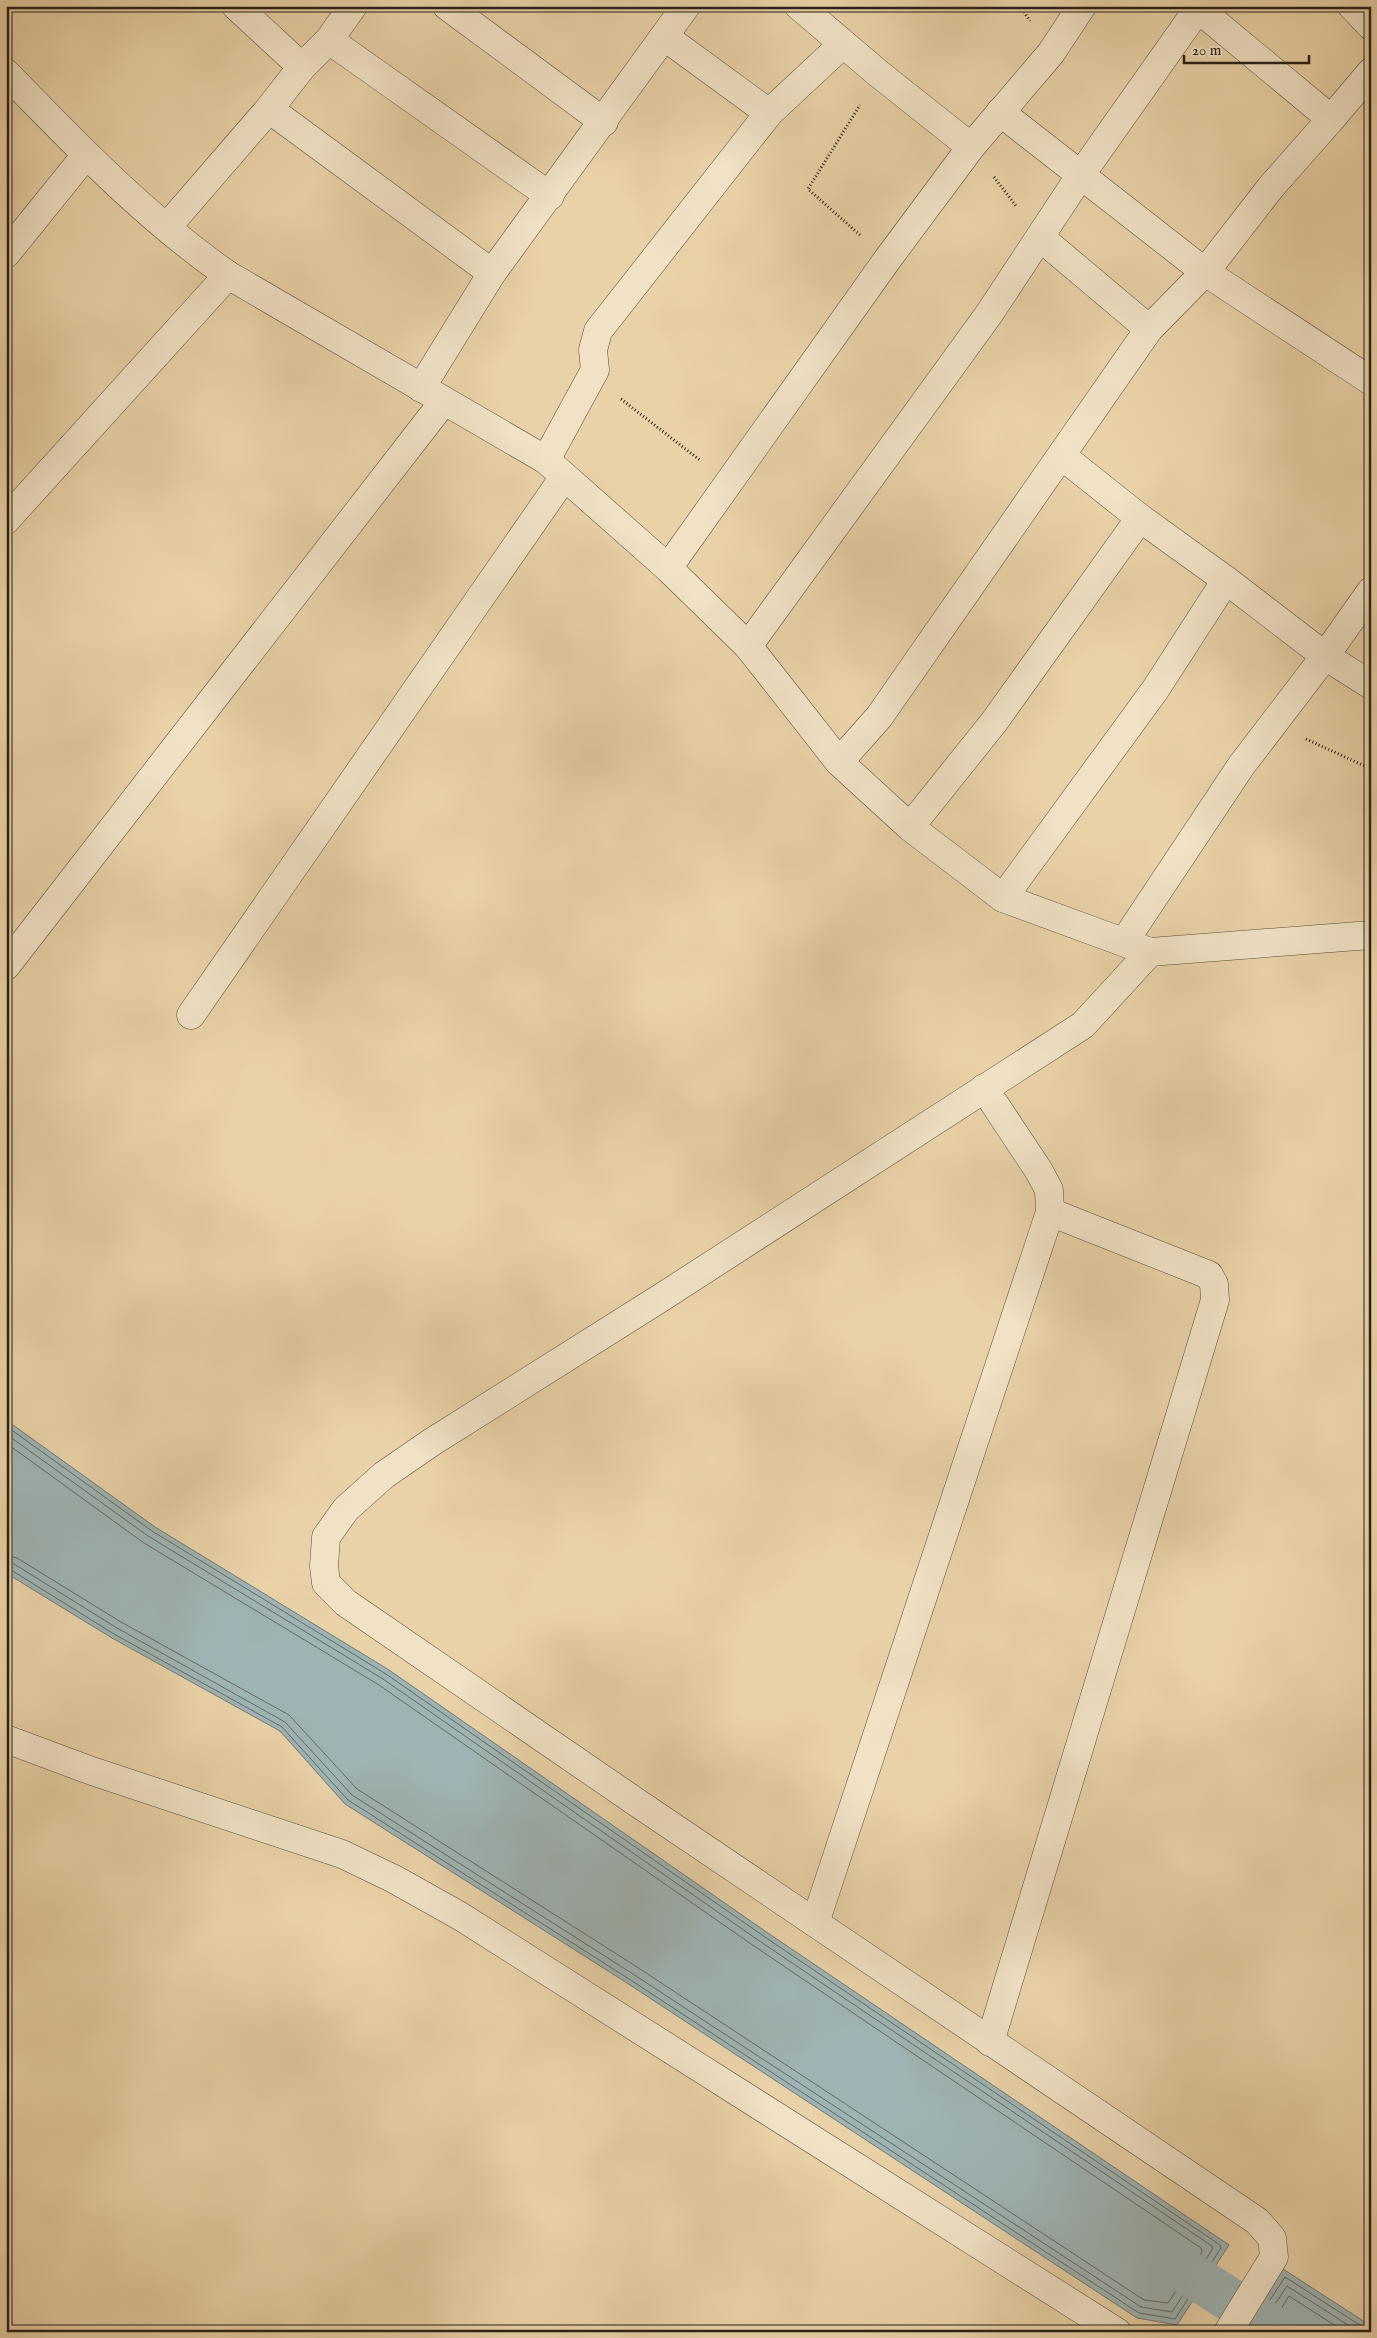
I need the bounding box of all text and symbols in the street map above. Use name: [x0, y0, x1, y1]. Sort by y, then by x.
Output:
scale bar: [1184, 32, 1310, 64]
text: 20 m: [1192, 41, 1222, 60]

